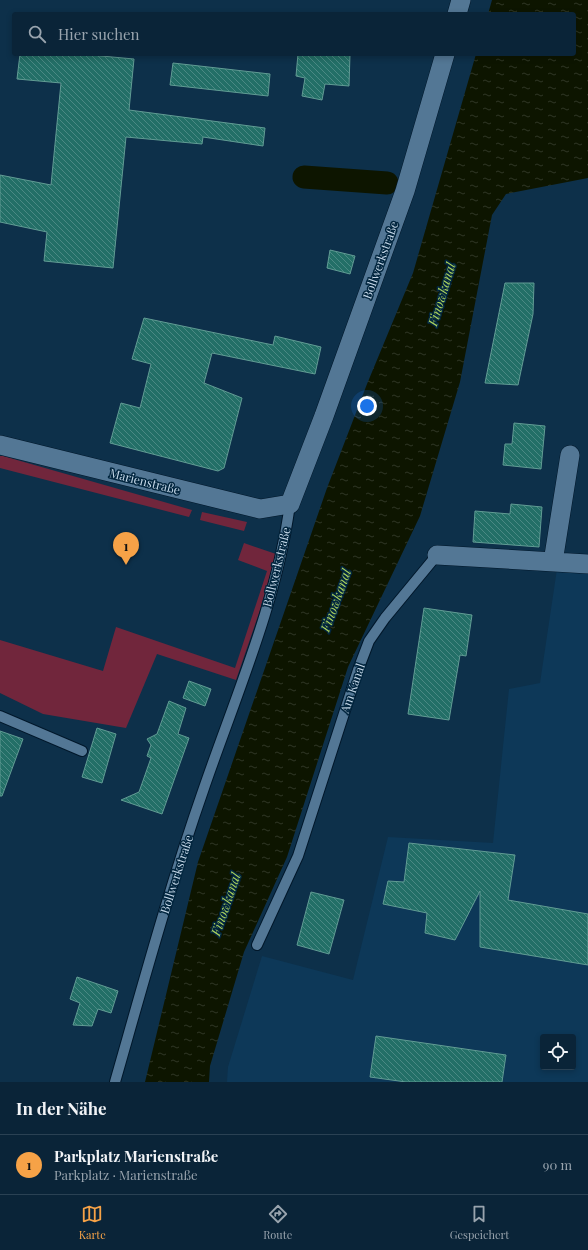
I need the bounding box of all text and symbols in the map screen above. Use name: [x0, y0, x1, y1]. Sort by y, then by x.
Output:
search box: [12, 12, 576, 56]
icon: search: [26, 23, 48, 45]
text: Hier suchen: [58, 24, 140, 44]
street label: Bollwerkstraße: [359, 219, 401, 301]
water label: Finowkanal: [423, 259, 459, 329]
your location: [357, 396, 377, 416]
street label: Marienstraße: [108, 464, 182, 498]
street label: Bollwerkstraße: [258, 525, 294, 609]
pin: 1: [113, 532, 139, 565]
water label: Finowkanal: [315, 565, 355, 635]
street label: Am Kanal: [336, 660, 368, 716]
street label: Bollwerkstraße: [156, 833, 196, 915]
water label: Finowkanal: [206, 869, 244, 939]
map controls: [540, 1034, 576, 1070]
button: locate: [540, 1034, 576, 1070]
text: In der Nähe: [16, 1097, 107, 1119]
text: Parkplatz Marienstraße: [54, 1146, 218, 1166]
text: 1: [27, 1156, 31, 1173]
text: 90 m: [543, 1156, 572, 1173]
text: Parkplatz · Marienstraße: [54, 1166, 198, 1183]
tab: Karte: [79, 1203, 106, 1242]
tab: Route: [263, 1203, 292, 1242]
tab: Gespeichert: [450, 1203, 509, 1242]

